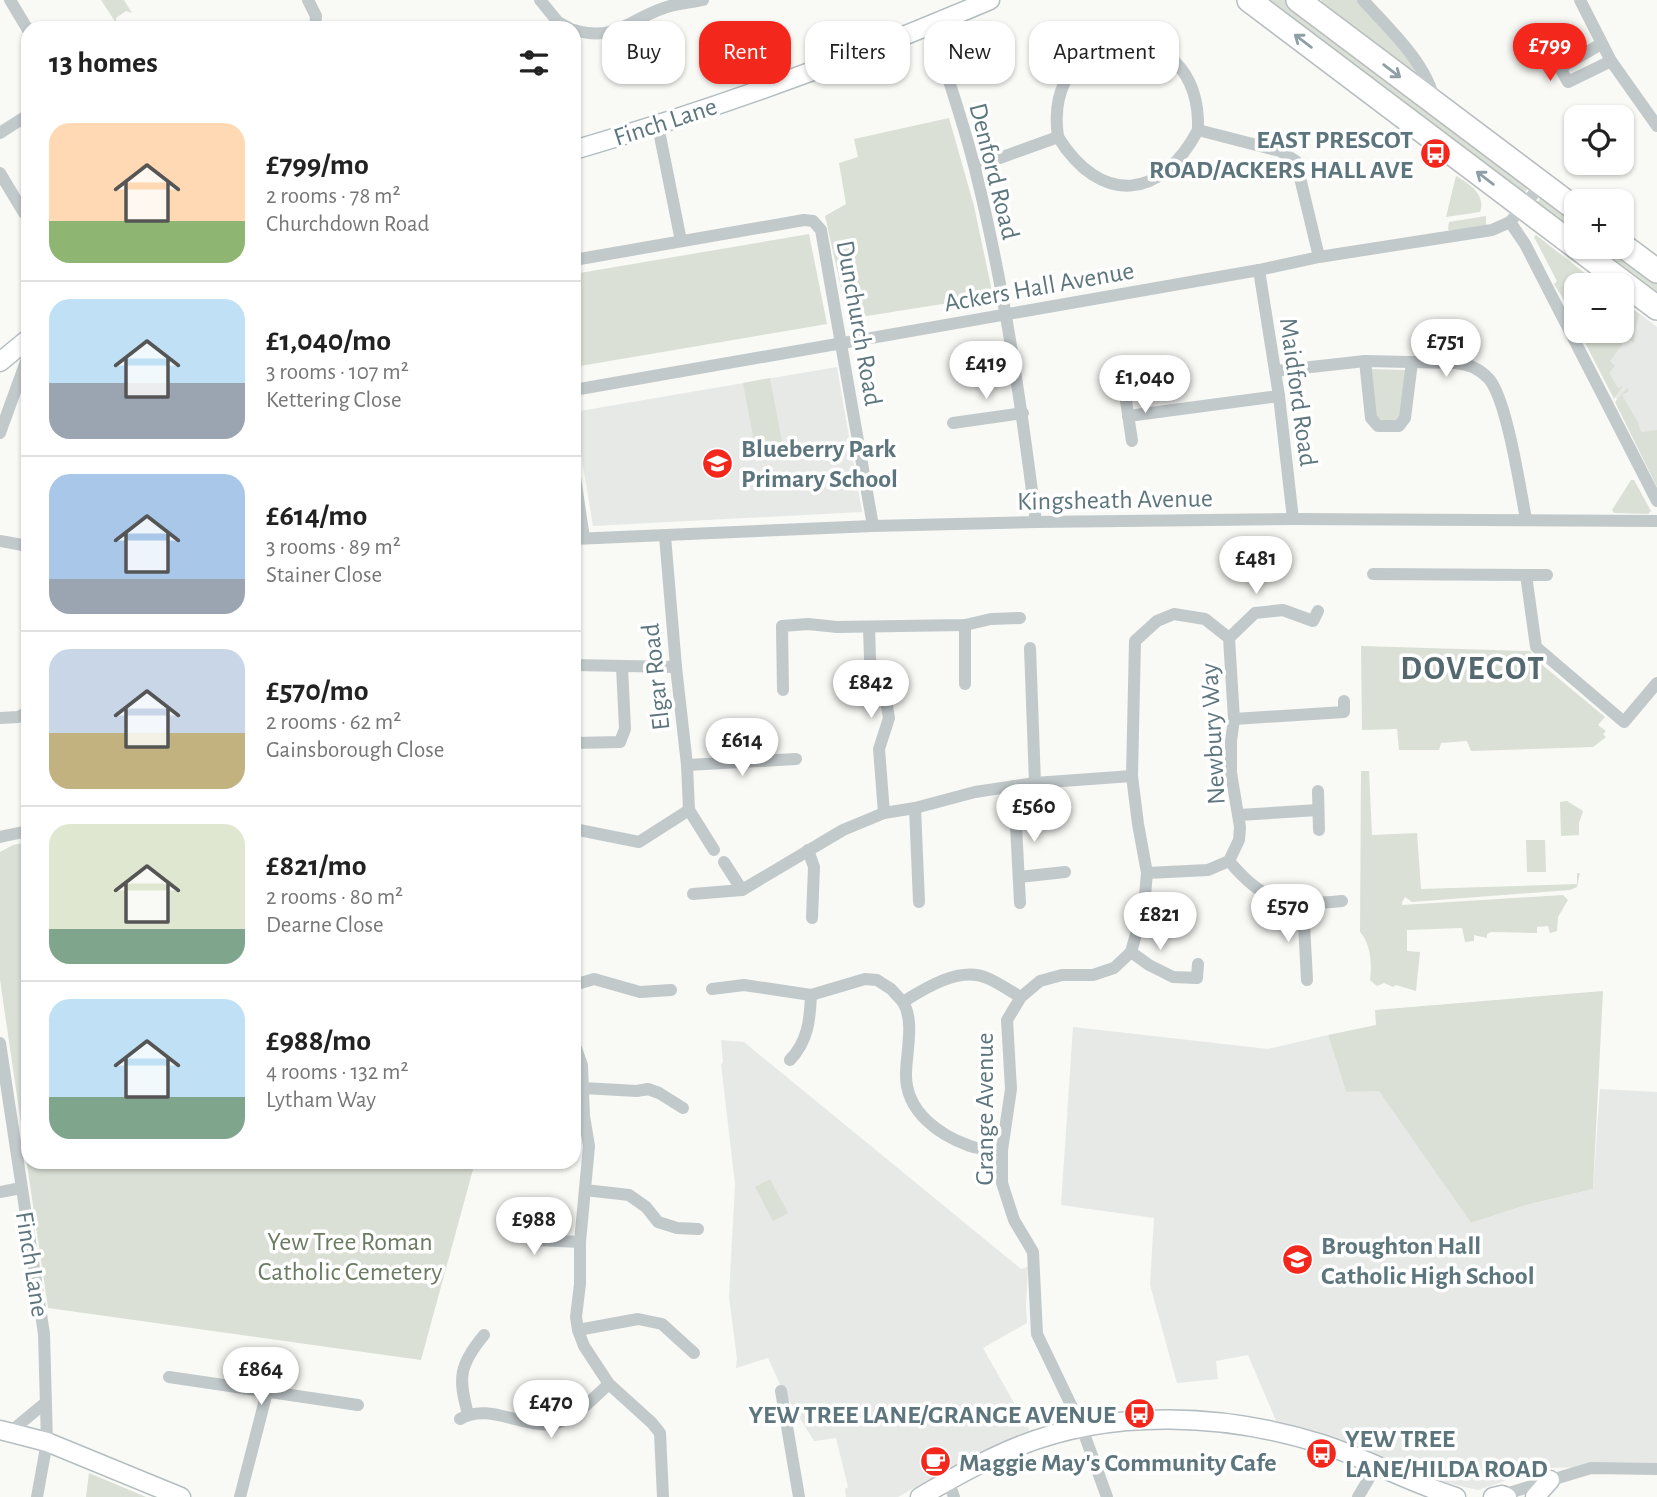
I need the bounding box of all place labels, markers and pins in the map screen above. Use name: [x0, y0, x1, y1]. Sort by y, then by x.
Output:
pin: £799: [1509, 24, 1591, 83]
place label: EAST PRESCOT ROAD/ACKERS HALL AVE: [1149, 127, 1413, 183]
bus stop icon: EAST PRESCOT ROAD/ACKERS HALL AVE: [1419, 137, 1453, 171]
pin: £751: [1405, 320, 1487, 379]
pin: £419: [945, 342, 1027, 401]
pin: £1,040: [1088, 356, 1202, 415]
place label: Blueberry Park Primary School: [741, 436, 898, 492]
school or university icon: Blueberry Park Primary School: [701, 446, 735, 480]
pin: £481: [1215, 536, 1297, 596]
pin: £842: [830, 660, 912, 720]
pin: £614: [701, 718, 783, 778]
pin: £560: [993, 784, 1075, 844]
pin: £570: [1247, 884, 1329, 944]
pin: £821: [1119, 892, 1201, 952]
pin: £988: [493, 1198, 575, 1257]
place label: Broughton Hall Catholic High School: [1321, 1233, 1535, 1289]
school or university icon: Broughton Hall Catholic High School: [1281, 1243, 1315, 1277]
pin: £864: [220, 1348, 302, 1407]
pin: £470: [510, 1380, 592, 1440]
bus stop icon: YEW TREE LANE/GRANGE AVENUE: [1122, 1397, 1156, 1431]
place label: YEW TREE LANE/GRANGE AVENUE: [748, 1402, 1116, 1428]
place label: YEW TREE LANE/HILDA ROAD: [1345, 1426, 1548, 1482]
bus stop icon: YEW TREE LANE/HILDA ROAD: [1305, 1436, 1339, 1470]
cafe icon: Maggie May's Community Cafe: [919, 1445, 953, 1479]
place label: Maggie May's Community Cafe: [959, 1450, 1277, 1476]

